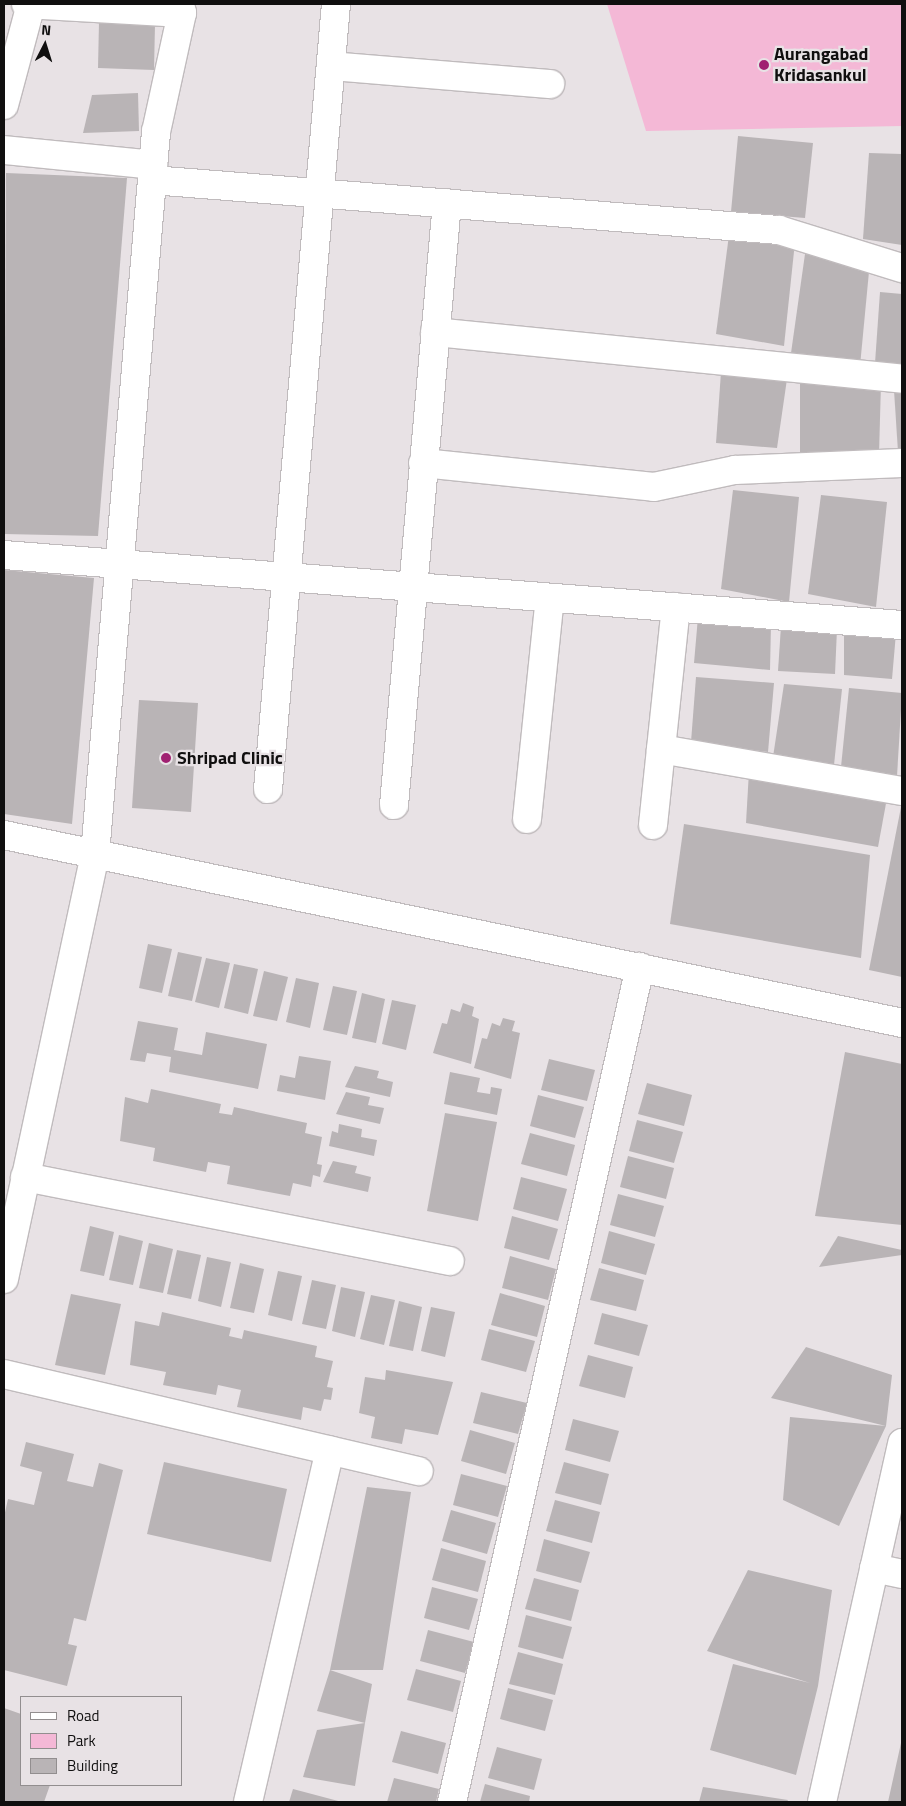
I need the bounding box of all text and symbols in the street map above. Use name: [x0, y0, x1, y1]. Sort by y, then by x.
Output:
text: N: [41, 19, 52, 40]
north arrow: [20, 20, 70, 70]
place label: Aurangabad Kridasankul: [774, 44, 868, 86]
marker: Aurangabad Kridasankul: [758, 59, 770, 71]
place label: Shripad Clinic: [177, 747, 283, 769]
marker: Shripad Clinic: [159, 751, 173, 765]
legend: [20, 1696, 182, 1786]
text: Road: [67, 1704, 99, 1727]
text: Park: [67, 1729, 96, 1752]
text: Building: [67, 1754, 118, 1777]

